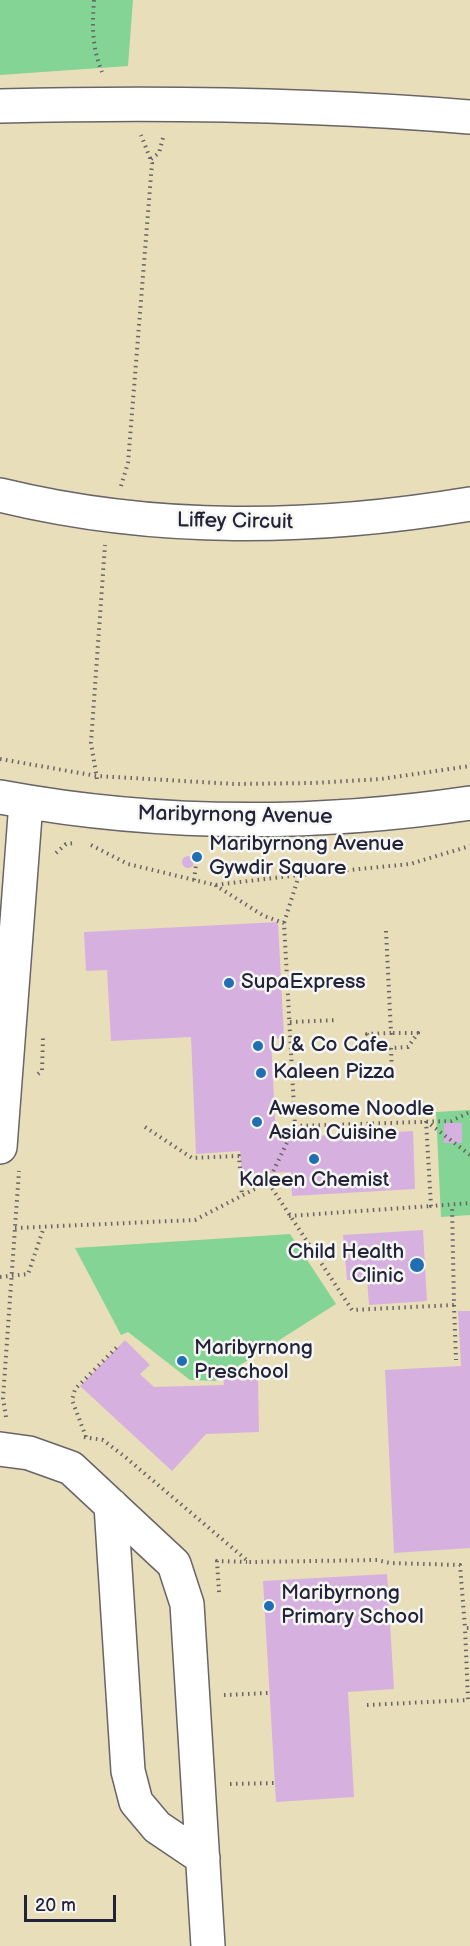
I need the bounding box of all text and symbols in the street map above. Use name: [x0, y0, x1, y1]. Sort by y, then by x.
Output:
street label: Liffey Circuit: [177, 508, 293, 536]
street label: Maribyrnong Avenue: [137, 802, 333, 830]
place label: Maribyrnong Avenue Gywdir Square: [209, 832, 404, 882]
marker: Maribyrnong Avenue Gywdir Square: [190, 850, 204, 864]
place label: SupaExpress: [241, 970, 366, 996]
marker: SupaExpress: [222, 976, 236, 990]
place label: U & Co Cafe: [270, 1033, 388, 1059]
marker: U & Co Cafe: [251, 1039, 265, 1053]
place label: Kaleen Pizza: [273, 1060, 395, 1086]
marker: Kaleen Pizza: [254, 1066, 268, 1080]
place label: Awesome Noodle Asian Cuisine: [269, 1097, 434, 1147]
marker: Awesome Noodle Asian Cuisine: [250, 1115, 264, 1129]
marker: Kaleen Chemist: [307, 1152, 321, 1166]
place label: Kaleen Chemist: [239, 1168, 389, 1194]
place label: Child Health Clinic: [288, 1240, 404, 1290]
marker: Child Health Clinic: [408, 1256, 426, 1274]
place label: Maribyrnong Preschool: [194, 1336, 313, 1386]
marker: Maribyrnong Preschool: [175, 1354, 189, 1368]
place label: Maribyrnong Primary School: [281, 1581, 424, 1631]
marker: Maribyrnong Primary School: [262, 1599, 276, 1613]
scale bar: [27, 1883, 118, 1921]
text: 20 m: [35, 1895, 76, 1916]

